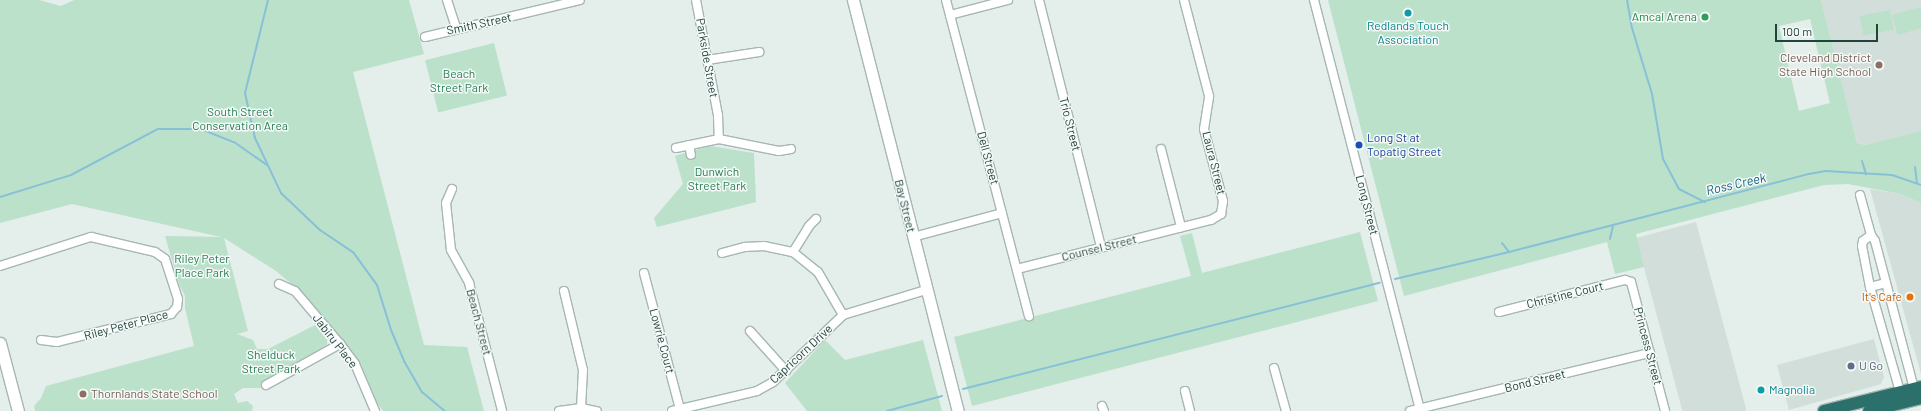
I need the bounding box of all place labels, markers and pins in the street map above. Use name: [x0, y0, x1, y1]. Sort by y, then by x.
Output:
marker: Redlands Touch Association: [1403, 8, 1413, 18]
place label: Amcal Arena: [1632, 10, 1697, 24]
marker: Amcal Arena: [1700, 12, 1710, 22]
place label: Redlands Touch Association: [1367, 19, 1449, 47]
place label: Cleveland District State High School: [1779, 51, 1871, 79]
marker: Cleveland District State High School: [1874, 60, 1884, 70]
place label: Long St at Topatig Street: [1367, 131, 1441, 159]
marker: Long St at Topatig Street: [1354, 140, 1364, 150]
place label: It's Cafe: [1862, 290, 1902, 304]
marker: It's Cafe: [1905, 292, 1915, 302]
place label: U Go: [1859, 359, 1883, 373]
marker: U Go: [1846, 361, 1856, 371]
place label: Magnolia: [1769, 383, 1815, 397]
marker: Magnolia: [1756, 385, 1766, 395]
place label: Thornlands State School: [91, 387, 218, 401]
marker: Thornlands State School: [78, 389, 88, 399]

